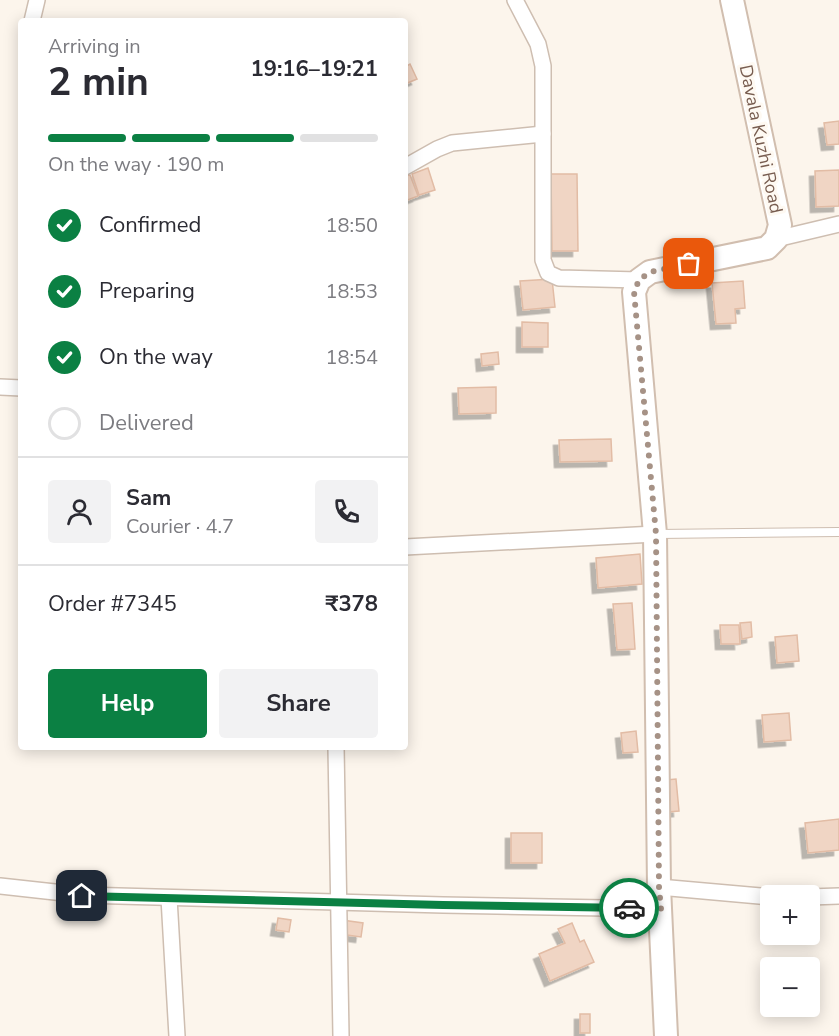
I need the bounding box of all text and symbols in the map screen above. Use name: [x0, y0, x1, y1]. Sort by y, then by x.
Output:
text: Arriving in: [48, 33, 141, 60]
text: 19:16–19:21: [250, 54, 378, 84]
text: 2 min: [48, 56, 149, 109]
street label: Davala Kuzhi Road: [734, 62, 788, 216]
text: On the way · 190 m: [48, 151, 224, 178]
icon: check: [48, 209, 81, 242]
text: Confirmed: [99, 210, 201, 240]
text: 18:50: [325, 212, 378, 239]
pin: [663, 238, 714, 289]
icon: bag: [672, 247, 705, 280]
icon: check: [48, 275, 81, 308]
text: Preparing: [99, 276, 195, 306]
text: 18:53: [325, 278, 378, 305]
icon: check: [48, 341, 81, 374]
text: On the way: [99, 342, 213, 372]
text: 18:54: [325, 344, 378, 371]
text: Delivered: [99, 408, 194, 438]
button: person: [48, 480, 111, 543]
button: phone: [315, 480, 378, 543]
text: Sam: [126, 483, 171, 513]
text: Courier · 4.7: [126, 513, 234, 540]
text: Order #7345: [48, 589, 177, 619]
text: ₹378: [325, 589, 378, 619]
button: Help: [48, 669, 207, 738]
button: Share: [219, 669, 378, 738]
pin: [56, 870, 107, 921]
courier: [599, 878, 659, 938]
icon: home: [65, 879, 98, 912]
map controls: [760, 885, 820, 1017]
button: +: [760, 885, 820, 945]
icon: car: [613, 892, 646, 925]
button: −: [760, 957, 820, 1017]

